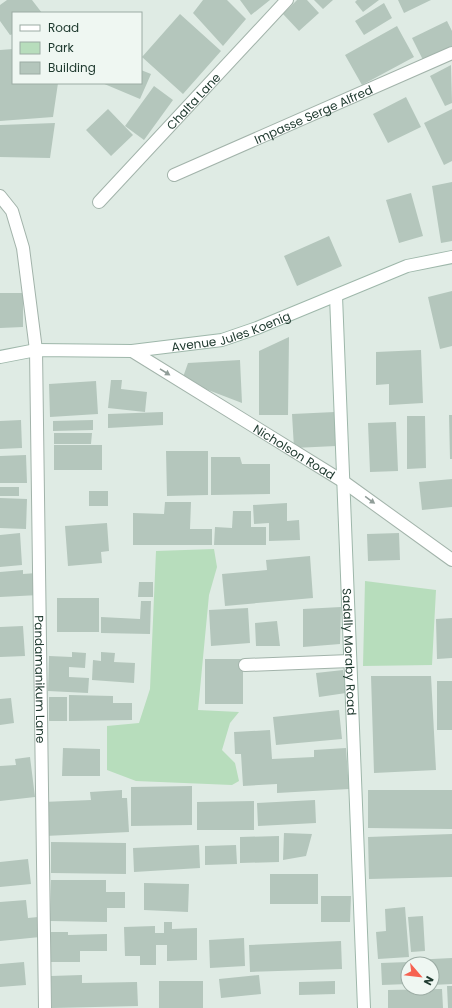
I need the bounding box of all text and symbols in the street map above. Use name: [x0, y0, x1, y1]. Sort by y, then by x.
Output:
legend: [12, 12, 142, 84]
text: Road: [48, 19, 79, 36]
text: Park: [48, 39, 75, 56]
text: Building: [48, 59, 96, 76]
street label: Chalta Lane: [162, 69, 224, 133]
street label: Impasse Serge Alfred: [251, 80, 375, 147]
street label: Avenue Jules Koenig: [170, 307, 293, 355]
one-way arrow: [159, 368, 171, 375]
street label: Nicholson Road: [250, 420, 339, 483]
one-way arrow: [364, 496, 375, 505]
street label: Sadally Moraby Road: [339, 588, 361, 716]
street label: Pandamanikum Lane: [31, 615, 50, 743]
north arrow: [400, 956, 440, 996]
text: N: [420, 973, 438, 988]

